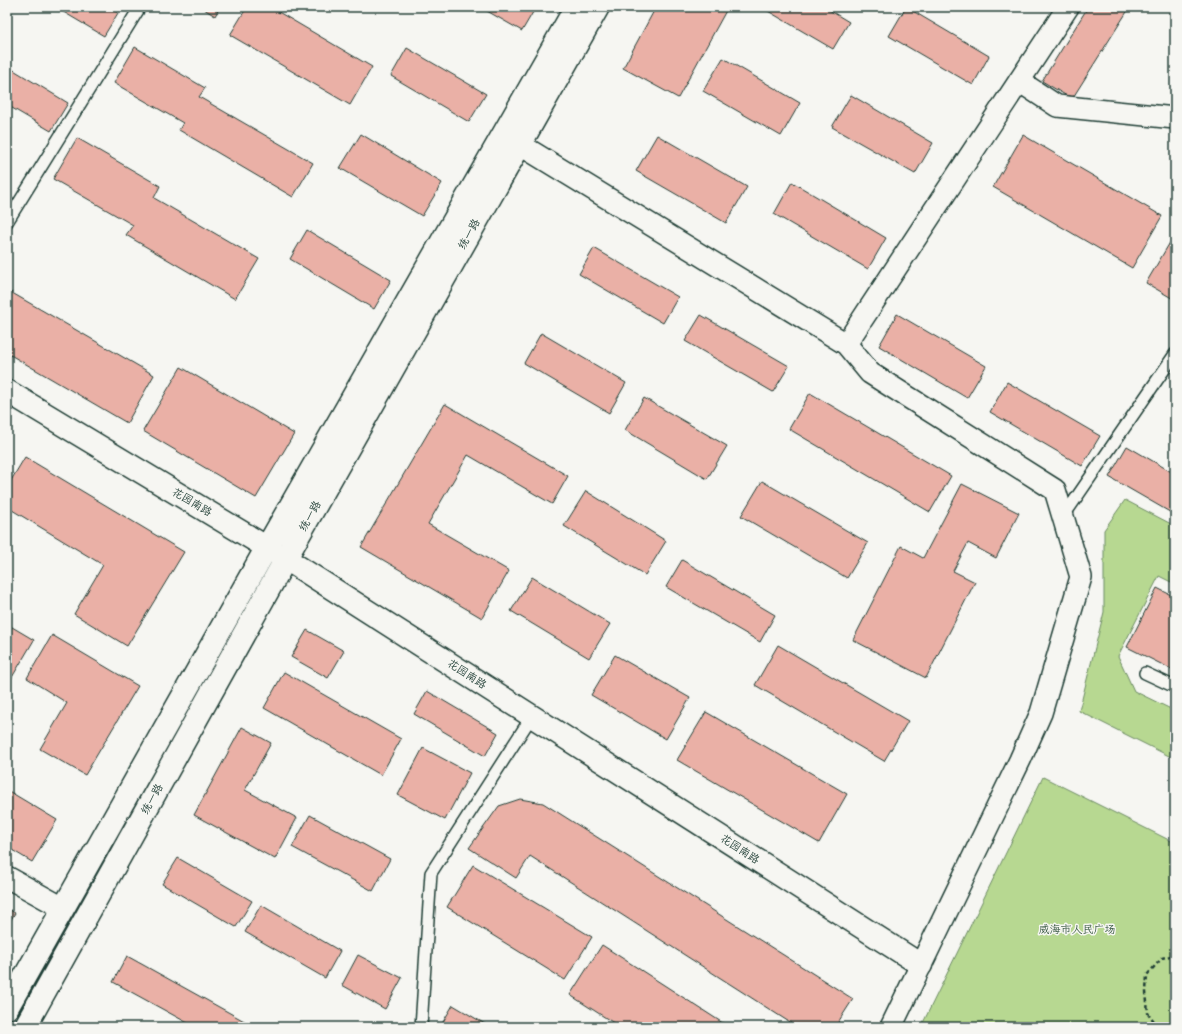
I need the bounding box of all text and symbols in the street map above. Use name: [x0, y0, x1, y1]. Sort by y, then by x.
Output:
street label: 统一路: [454, 216, 484, 252]
street label: 花园南路: [169, 484, 215, 520]
street label: 统一路: [295, 498, 325, 534]
street label: 花园南路: [444, 656, 490, 692]
street label: 统一路: [137, 781, 167, 817]
street label: 花园南路: [717, 831, 763, 867]
park label: 威海市人民广场: [1039, 922, 1116, 937]

